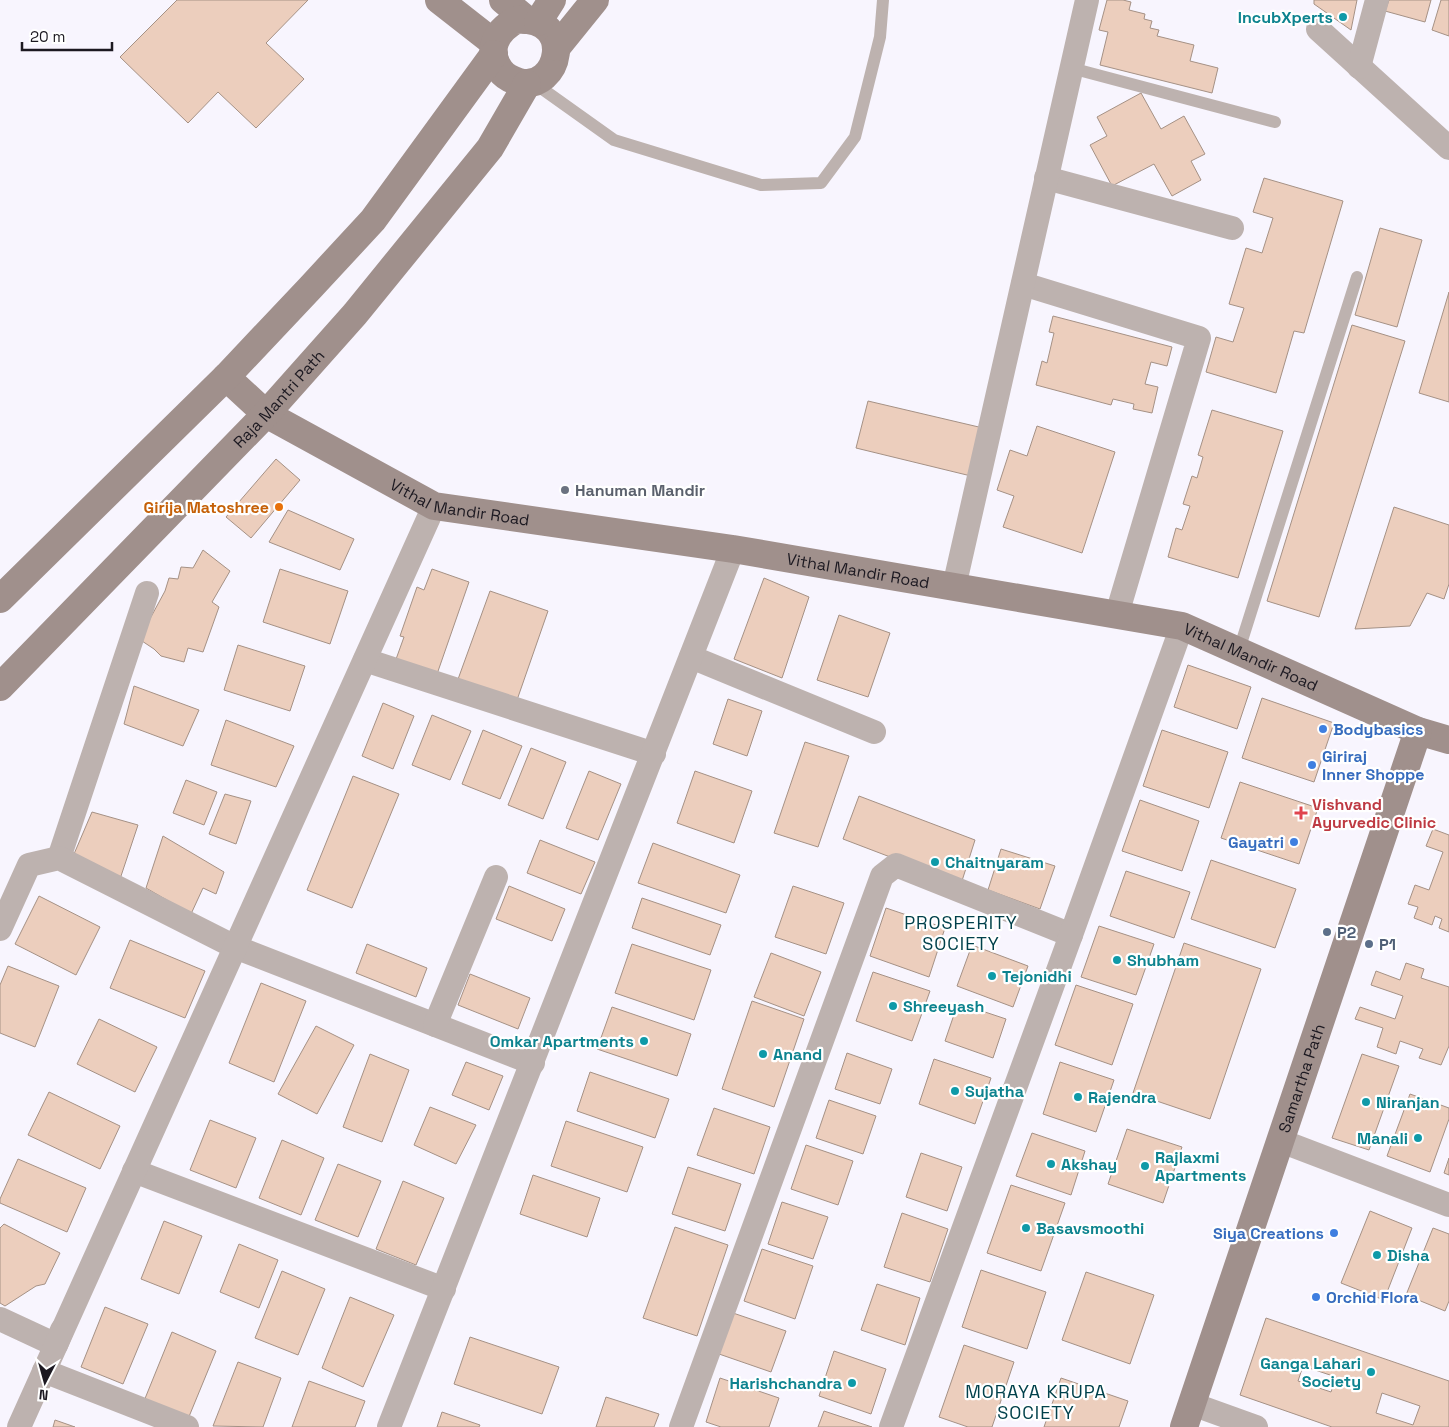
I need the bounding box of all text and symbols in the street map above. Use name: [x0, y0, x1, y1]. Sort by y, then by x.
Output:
place label: IncubXperts: [1238, 7, 1333, 28]
marker: IncubXperts: [1337, 11, 1349, 23]
scale bar: [22, 20, 112, 52]
text: 20 m: [30, 27, 65, 46]
street label: Raja Mantri Path: [228, 345, 329, 452]
street label: Vithal Mandir Road: [386, 474, 531, 530]
place label: Hanuman Mandir: [575, 480, 705, 501]
marker: Hanuman Mandir: [559, 484, 571, 496]
place label: Girija Matoshree: [144, 497, 269, 518]
marker: Girija Matoshree: [273, 501, 285, 513]
street label: Vithal Mandir Road: [785, 548, 931, 593]
street label: Vithal Mandir Road: [1180, 618, 1321, 696]
place label: Bodybasics: [1333, 719, 1423, 740]
marker: Bodybasics: [1317, 723, 1329, 735]
place label: Giriraj Inner Shoppe: [1322, 746, 1425, 785]
marker: Giriraj Inner Shoppe: [1306, 759, 1318, 771]
place label: Vishvand Ayurvedic Clinic: [1312, 794, 1436, 833]
marker: Vishvand Ayurvedic Clinic: [1294, 806, 1308, 820]
place label: Gayatri: [1228, 832, 1284, 853]
marker: Gayatri: [1288, 836, 1300, 848]
place label: Chaitnyaram: [945, 852, 1044, 873]
marker: Chaitnyaram: [929, 856, 941, 868]
district label: PROSPERITY SOCIETY: [904, 911, 1018, 955]
place label: P2: [1337, 922, 1356, 943]
marker: P2: [1321, 926, 1333, 938]
place label: P1: [1379, 934, 1396, 955]
marker: P1: [1363, 938, 1375, 950]
place label: Shubham: [1127, 950, 1199, 971]
marker: Shubham: [1111, 954, 1123, 966]
place label: Tejonidhi: [1002, 966, 1072, 987]
marker: Tejonidhi: [986, 970, 998, 982]
place label: Shreeyash: [903, 996, 984, 1017]
marker: Shreeyash: [887, 1000, 899, 1012]
street label: Samartha Path: [1273, 1021, 1329, 1136]
place label: Omkar Apartments: [490, 1031, 634, 1052]
marker: Omkar Apartments: [638, 1035, 650, 1047]
place label: Anand: [773, 1044, 822, 1065]
marker: Anand: [757, 1048, 769, 1060]
place label: Sujatha: [965, 1081, 1024, 1102]
marker: Sujatha: [949, 1085, 961, 1097]
place label: Rajendra: [1088, 1087, 1156, 1108]
marker: Rajendra: [1072, 1091, 1084, 1103]
place label: Niranjan: [1376, 1092, 1440, 1113]
marker: Niranjan: [1360, 1096, 1372, 1108]
place label: Manali: [1357, 1128, 1408, 1149]
marker: Manali: [1412, 1132, 1424, 1144]
place label: Rajlaxmi Apartments: [1155, 1147, 1246, 1186]
place label: Akshay: [1061, 1154, 1117, 1175]
marker: Akshay: [1045, 1158, 1057, 1170]
marker: Rajlaxmi Apartments: [1139, 1160, 1151, 1172]
place label: Basavsmoothi: [1036, 1218, 1144, 1239]
marker: Basavsmoothi: [1020, 1222, 1032, 1234]
place label: Siya Creations: [1213, 1223, 1324, 1244]
marker: Siya Creations: [1328, 1227, 1340, 1239]
place label: Disha: [1387, 1245, 1429, 1266]
marker: Disha: [1371, 1249, 1383, 1261]
place label: Orchid Flora: [1326, 1287, 1419, 1308]
marker: Orchid Flora: [1310, 1291, 1322, 1303]
place label: Ganga Lahari Society: [1260, 1353, 1361, 1392]
north arrow: [20, 1357, 70, 1407]
marker: Ganga Lahari Society: [1365, 1366, 1377, 1378]
place label: Harishchandra: [729, 1373, 842, 1394]
marker: Harishchandra: [846, 1377, 858, 1389]
district label: MORAYA KRUPA SOCIETY: [965, 1380, 1107, 1424]
text: N: [38, 1385, 49, 1404]

